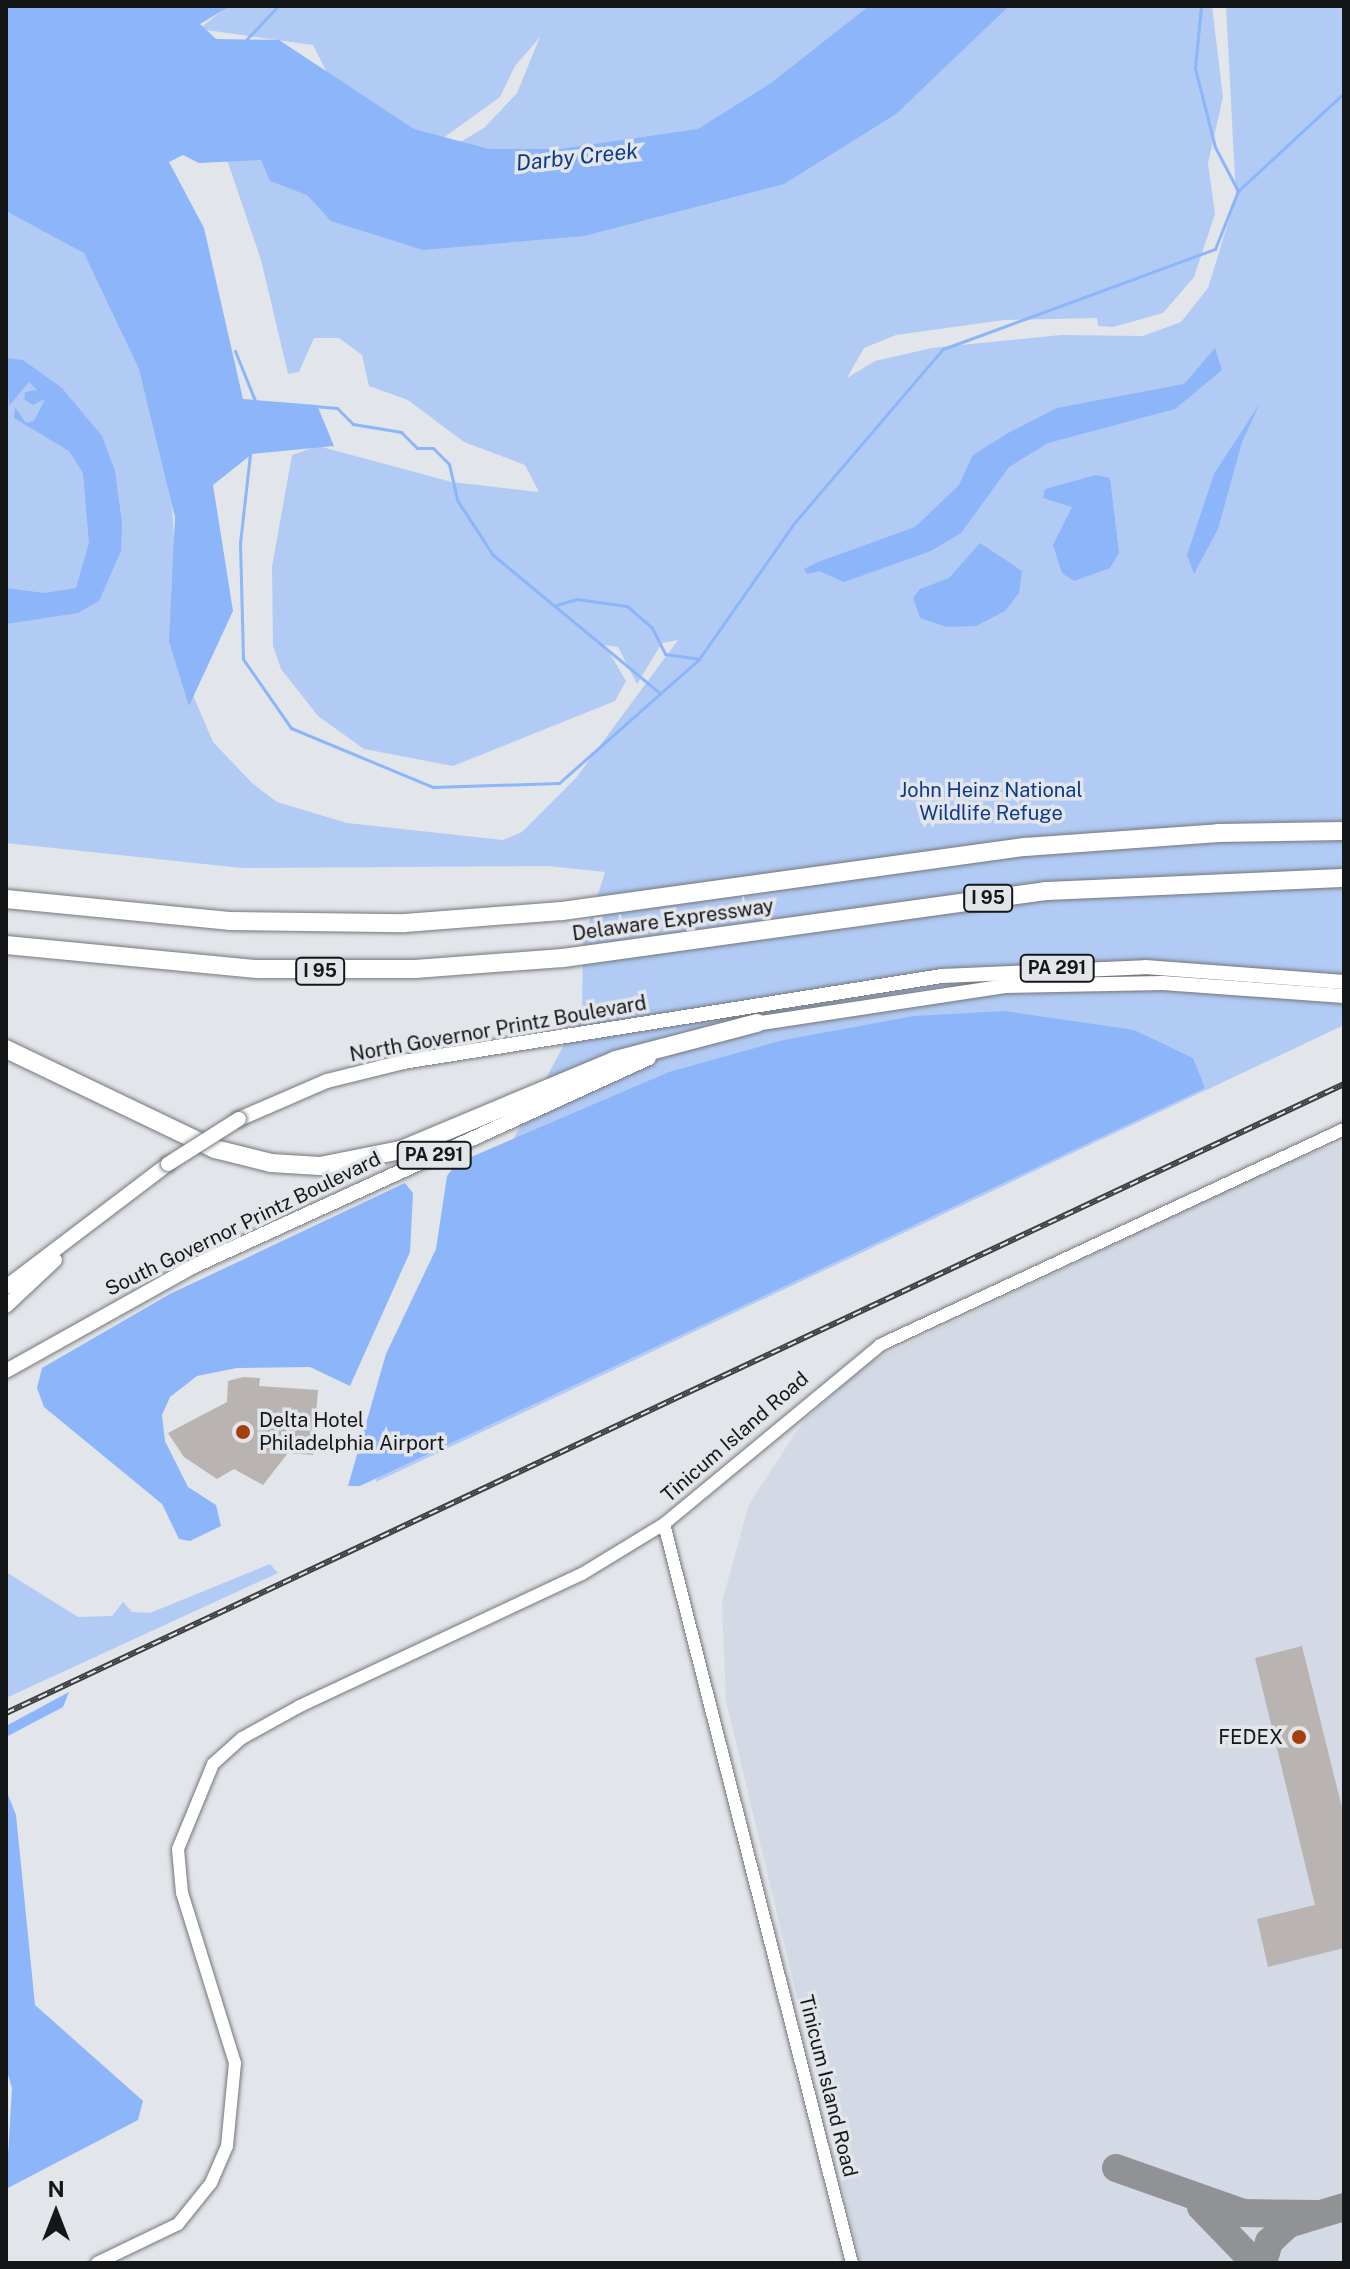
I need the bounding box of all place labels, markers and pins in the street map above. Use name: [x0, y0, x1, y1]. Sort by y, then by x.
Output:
place label: Delta Hotel Philadelphia Airport: [259, 1408, 445, 1455]
marker: Delta Hotel Philadelphia Airport: [234, 1423, 252, 1441]
place label: FEDEX: [1218, 1725, 1283, 1749]
marker: FEDEX: [1290, 1728, 1308, 1746]

